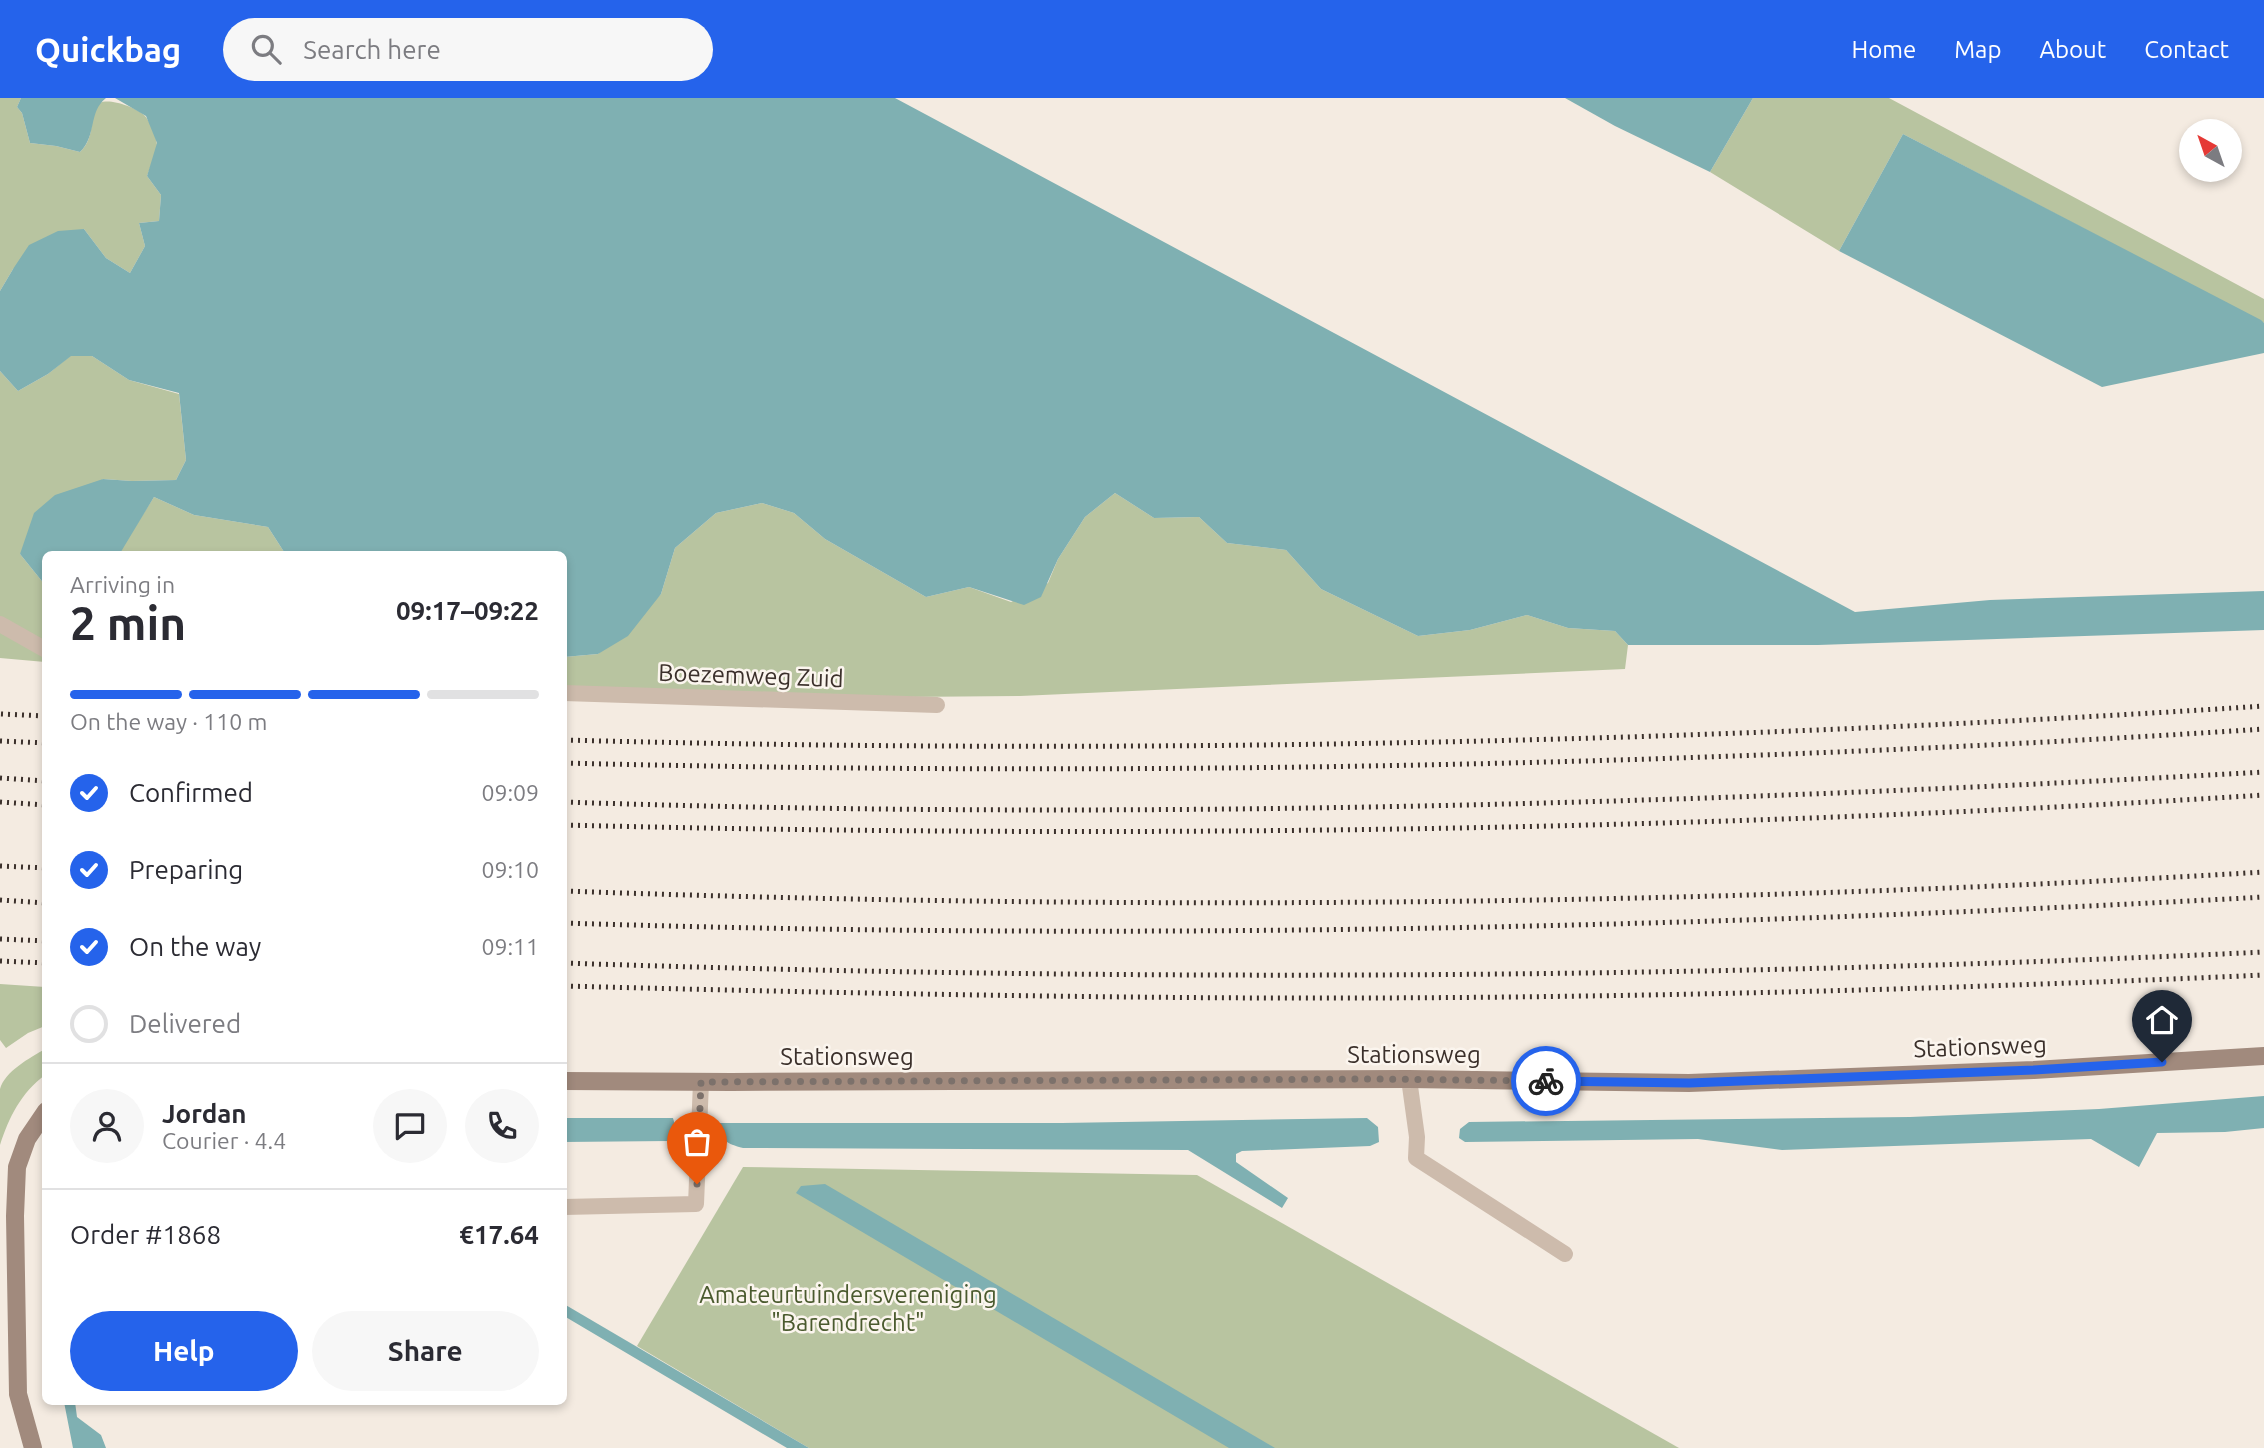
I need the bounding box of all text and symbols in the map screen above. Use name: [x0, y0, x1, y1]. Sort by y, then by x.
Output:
search box: [223, 18, 713, 81]
icon: search: [247, 30, 285, 68]
text: Quickbag: [35, 31, 181, 68]
text: Search here: [303, 35, 441, 64]
text: Home: [1851, 36, 1916, 63]
text: Map: [1954, 36, 2001, 63]
text: About: [2039, 36, 2106, 63]
text: Contact: [2144, 36, 2229, 63]
north arrow: [2179, 119, 2242, 182]
map controls: [2179, 119, 2242, 182]
text: Arriving in: [70, 572, 175, 597]
text: 09:17–09:22: [396, 596, 539, 625]
text: 2 min: [70, 597, 186, 649]
street label: Boezemweg Zuid: [658, 659, 844, 692]
text: On the way · 110 m: [70, 709, 267, 734]
icon: check: [70, 774, 108, 812]
text: Confirmed: [129, 778, 253, 807]
text: 09:09: [481, 780, 539, 805]
icon: check: [70, 851, 108, 889]
text: Preparing: [129, 855, 243, 884]
text: 09:10: [481, 857, 539, 882]
icon: check: [70, 928, 108, 966]
text: On the way: [129, 932, 261, 961]
text: 09:11: [481, 934, 539, 959]
pin: [2132, 990, 2192, 1062]
icon: home: [2143, 1001, 2181, 1039]
text: Delivered: [129, 1009, 241, 1038]
street label: Stationsweg: [1913, 1031, 2047, 1062]
street label: Stationsweg: [1347, 1041, 1481, 1068]
street label: Stationsweg: [780, 1043, 914, 1070]
courier: [1511, 1046, 1581, 1116]
icon: bike: [1527, 1062, 1565, 1100]
button: person: [70, 1089, 144, 1163]
button: chat: [373, 1089, 447, 1163]
button: phone: [465, 1089, 539, 1163]
text: Jordan: [162, 1099, 247, 1128]
pin: [667, 1112, 727, 1184]
icon: bag: [678, 1123, 716, 1161]
text: Courier · 4.4: [162, 1128, 286, 1153]
text: Order #1868: [70, 1220, 221, 1249]
text: €17.64: [459, 1220, 539, 1249]
park label: Amateurtuindersvereniging "Barendrecht": [699, 1281, 997, 1336]
button: Help: [70, 1311, 298, 1391]
button: Share: [312, 1311, 539, 1391]

